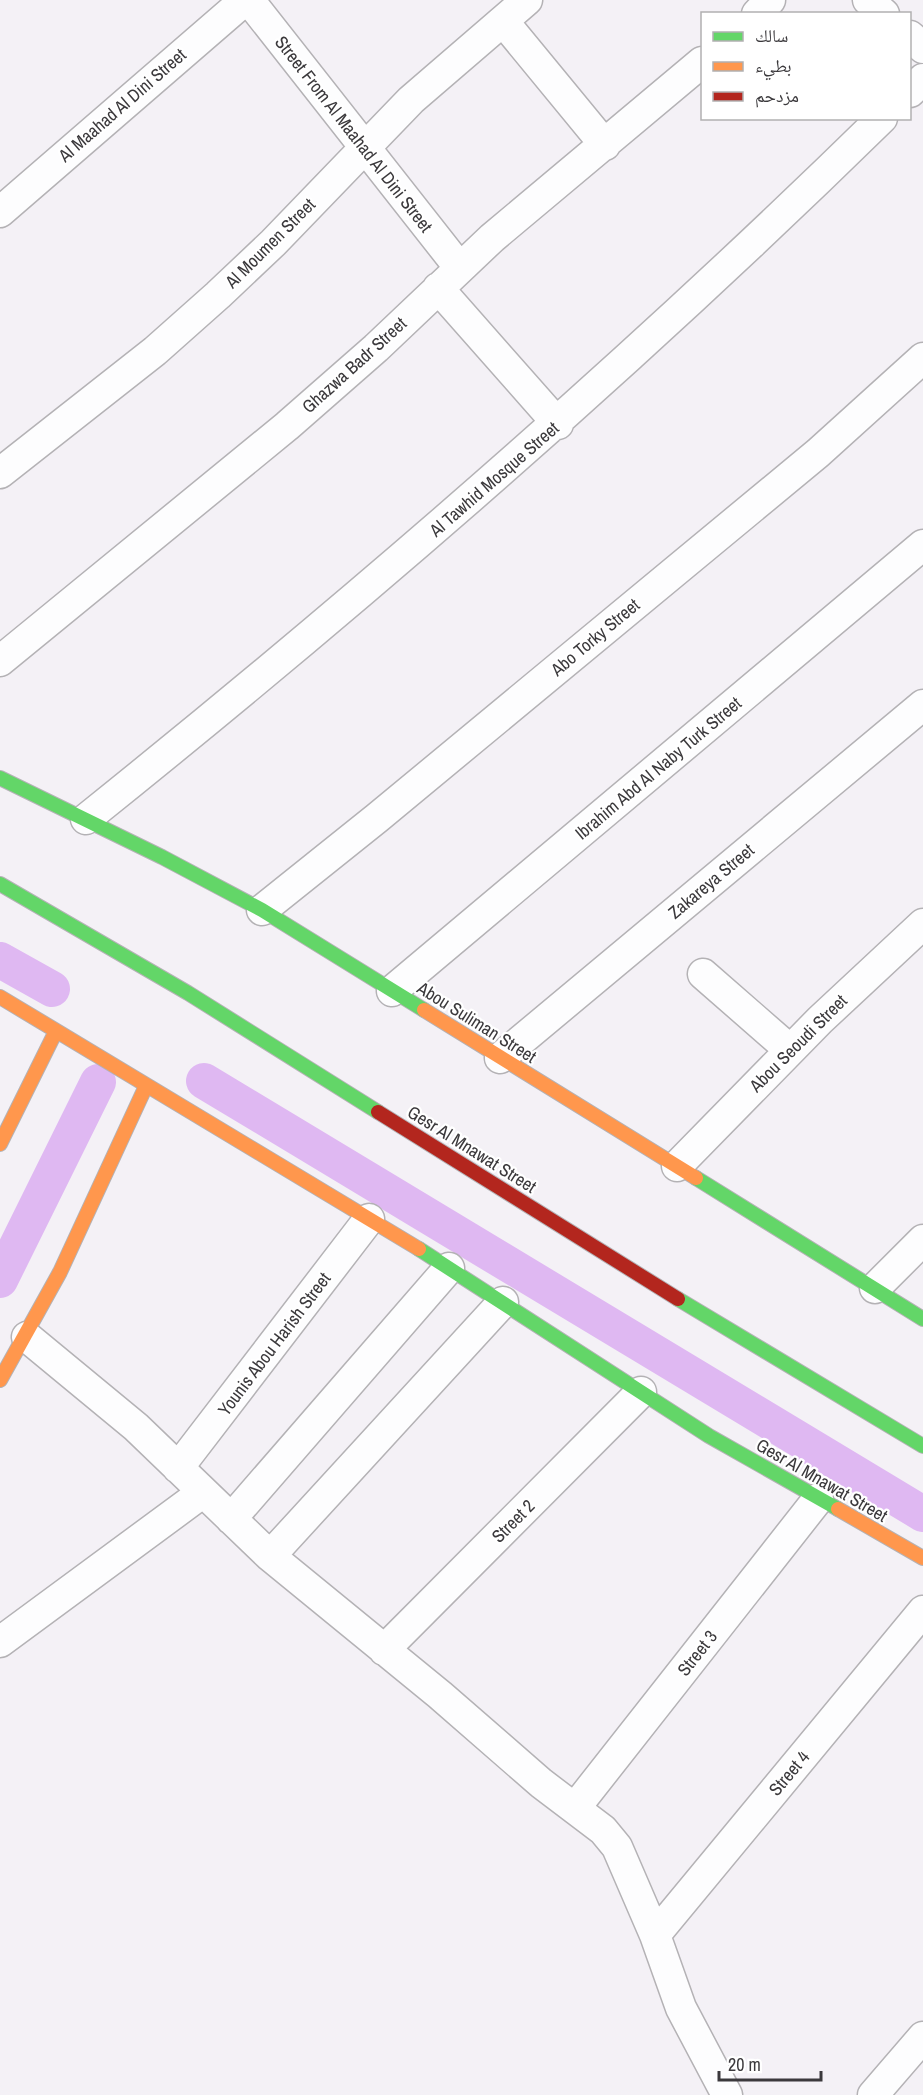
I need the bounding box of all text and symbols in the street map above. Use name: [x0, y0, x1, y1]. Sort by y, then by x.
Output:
legend: [701, 12, 911, 120]
text: سالك: [755, 23, 788, 48]
street label: Street From Al Maahad Al Dini Street: [269, 31, 439, 237]
street label: Al Maahad Al Dini Street: [52, 43, 191, 168]
text: بطيء: [755, 53, 792, 81]
text: مزدحم: [755, 83, 799, 108]
street label: Al Moumen Street: [219, 192, 321, 294]
street label: Ghazwa Badr Street: [296, 311, 412, 419]
street label: Al Tawhid Mosque Street: [423, 416, 564, 543]
street label: Abo Torky Street: [544, 592, 645, 682]
street label: Ibrahim Abd Al Naby Turk Street: [569, 691, 747, 845]
street label: Zakareya Street: [663, 838, 759, 924]
street label: Abou Suliman Street: [412, 975, 541, 1069]
street label: Abou Seoudi Street: [743, 989, 852, 1098]
street label: Gesr Al Mnawat Street: [403, 1099, 541, 1199]
street label: Younis Abou Harish Street: [212, 1267, 336, 1421]
street label: Gesr Al Mnawat Street: [752, 1432, 892, 1528]
street label: Street 2: [486, 1494, 540, 1548]
street label: Street 3: [671, 1625, 723, 1681]
street label: Street 4: [763, 1745, 815, 1801]
scale bar: [719, 2044, 821, 2082]
text: 20 m: [728, 2052, 761, 2077]

